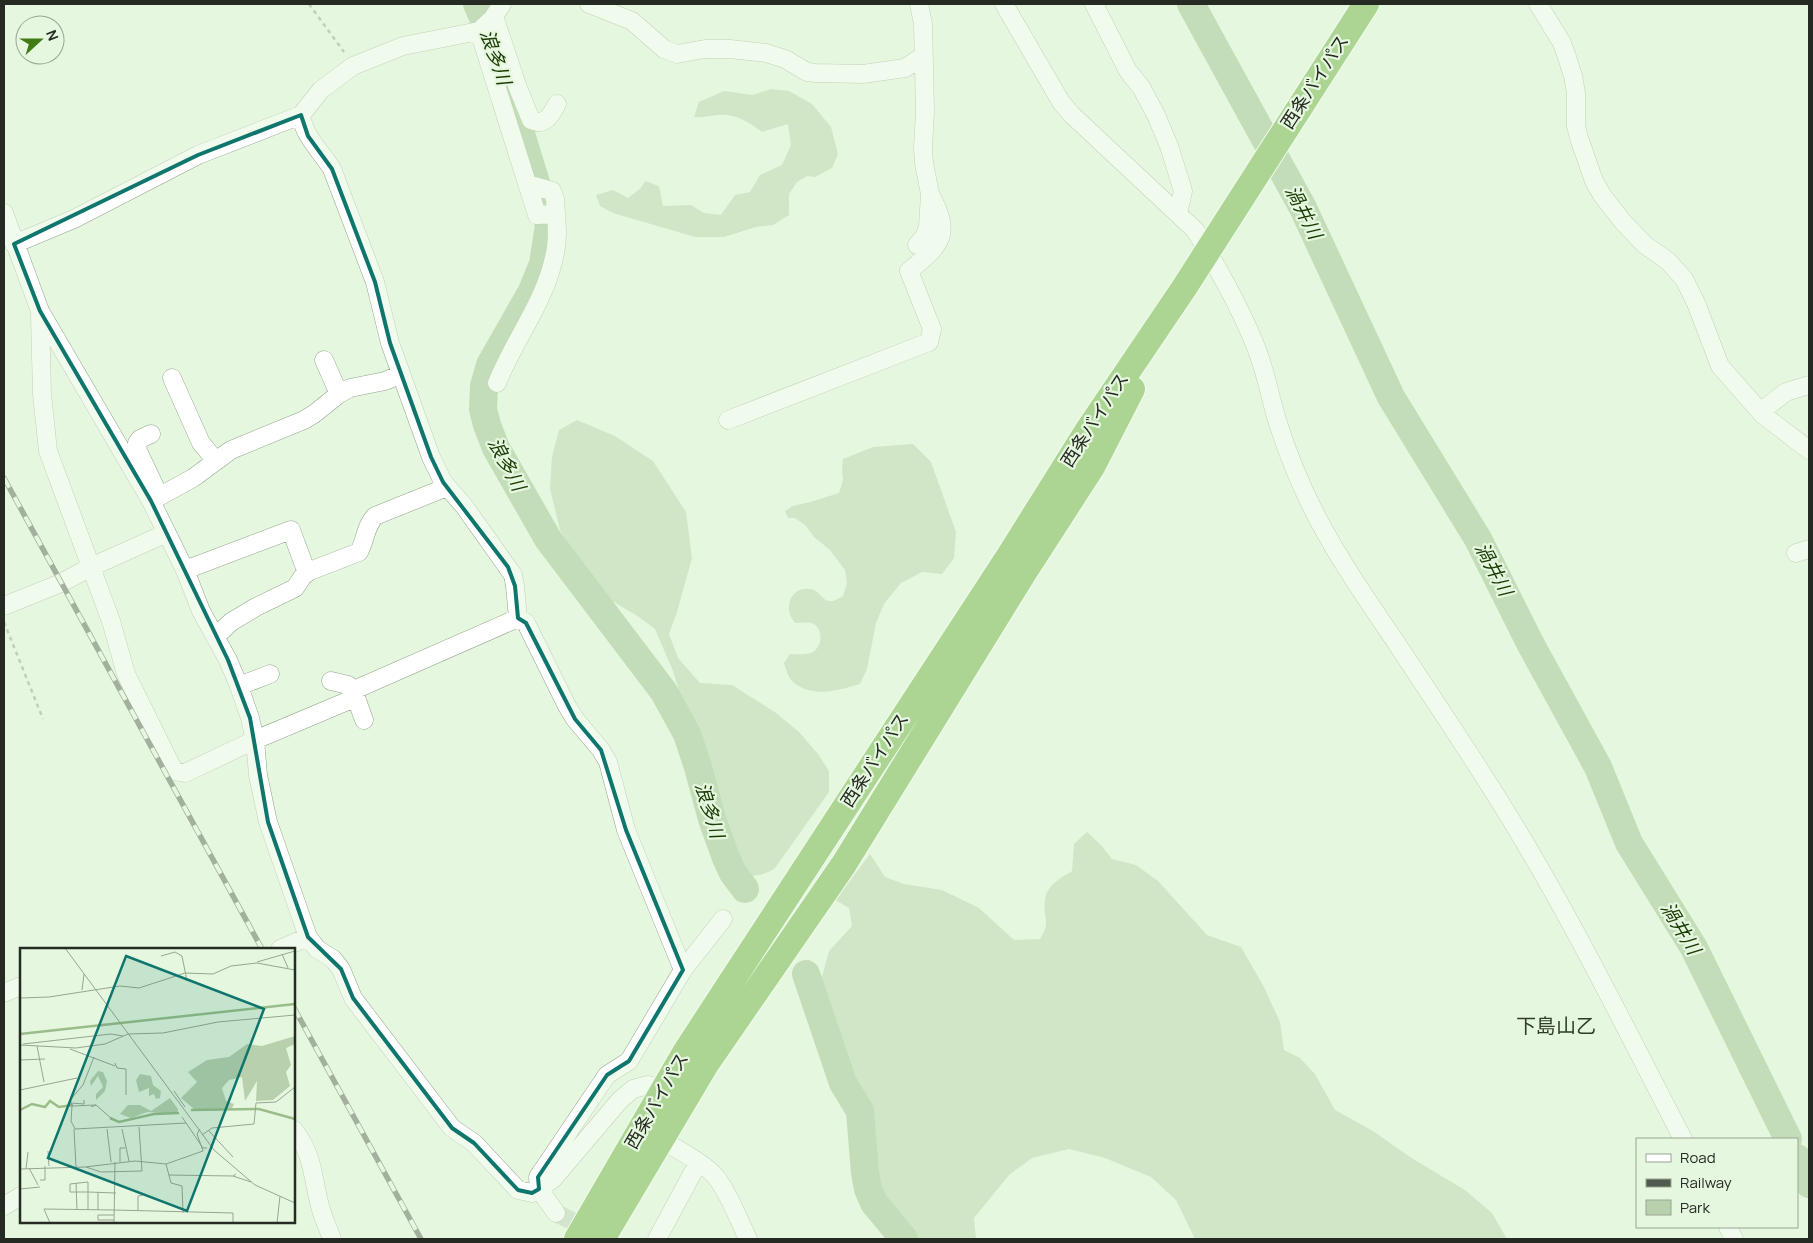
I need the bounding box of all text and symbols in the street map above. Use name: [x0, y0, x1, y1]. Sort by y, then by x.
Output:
north arrow: [15, 15, 65, 65]
water label: 浪多川: [474, 26, 518, 90]
text: N: [42, 27, 63, 43]
street label: 西条バイパス: [1275, 30, 1354, 133]
water label: 渦井川: [1279, 181, 1329, 245]
street label: 西条バイパス: [1055, 368, 1134, 471]
water label: 浪多川: [482, 433, 533, 497]
water label: 渦井川: [1469, 538, 1520, 602]
street label: 西条バイパス: [835, 708, 914, 811]
water label: 浪多川: [689, 779, 731, 843]
water label: 渦井川: [1655, 897, 1708, 961]
inset map: [20, 948, 295, 1223]
district label: 下島山乙: [1516, 1012, 1596, 1039]
street label: 西条バイパス: [619, 1048, 693, 1153]
legend: [1636, 1138, 1798, 1228]
text: Road: [1680, 1147, 1716, 1168]
text: Railway: [1680, 1172, 1732, 1193]
text: Park: [1680, 1197, 1710, 1218]

